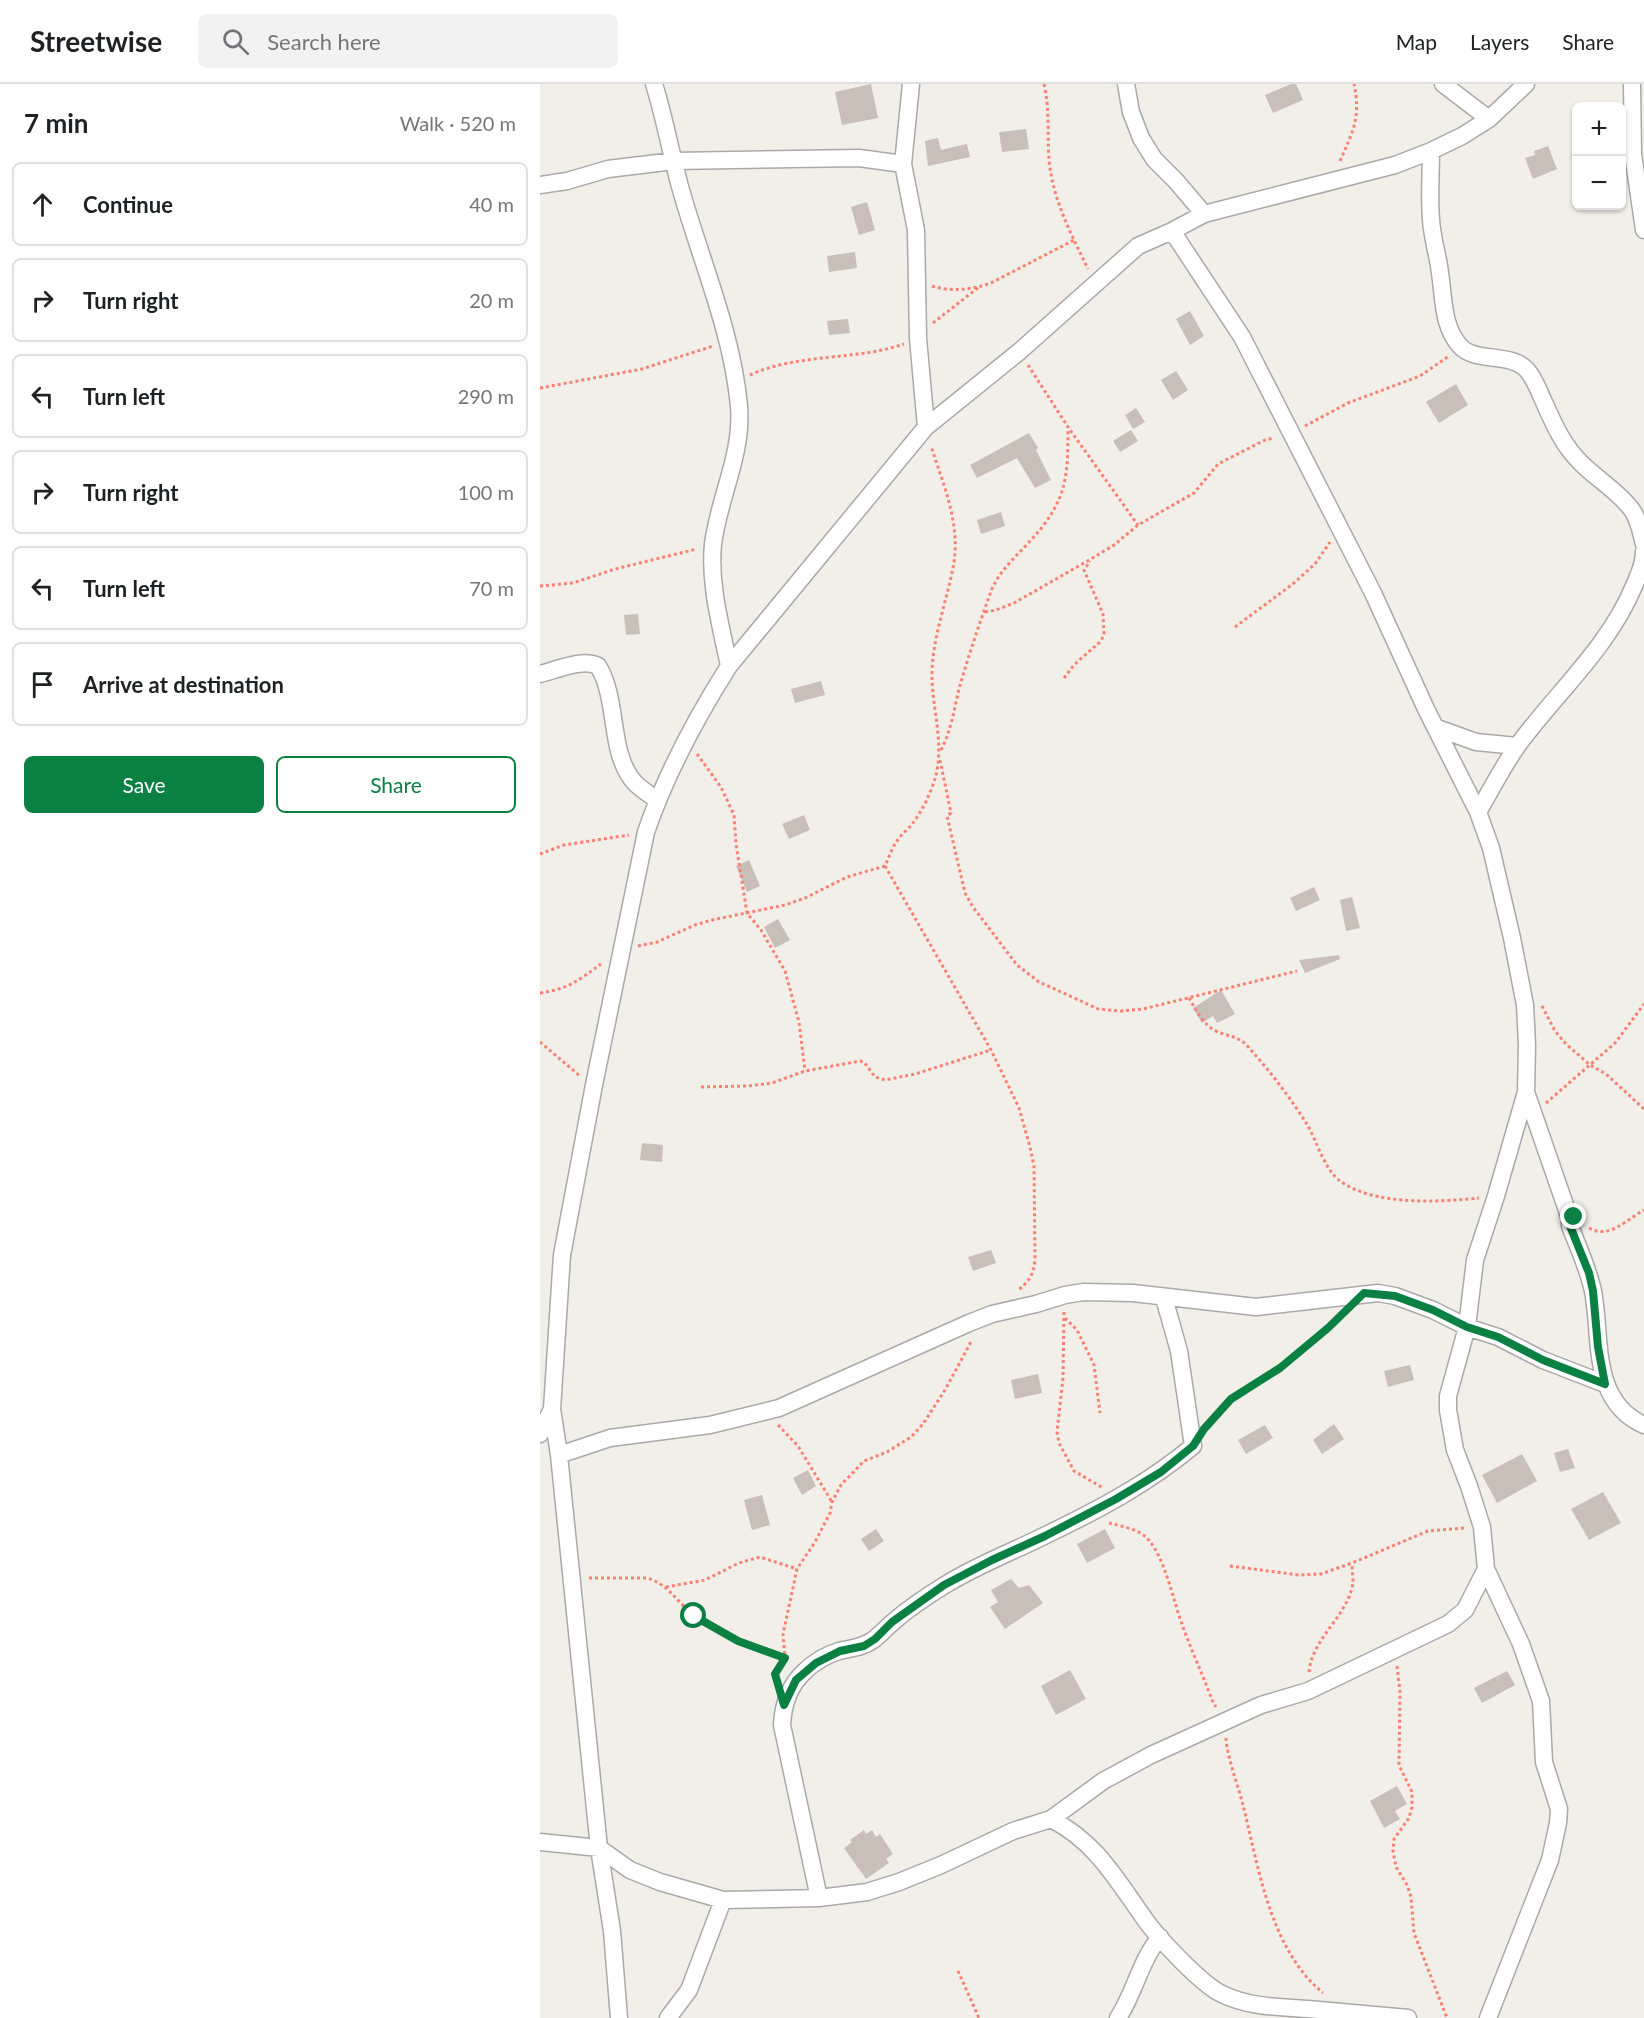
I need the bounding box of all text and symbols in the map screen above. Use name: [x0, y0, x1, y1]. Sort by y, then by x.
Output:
search box: [198, 14, 618, 68]
text: Streetwise: [30, 24, 162, 58]
icon: search: [219, 25, 252, 58]
text: Search here: [267, 28, 381, 55]
text: Map: [1396, 29, 1437, 54]
text: Layers: [1470, 29, 1529, 54]
text: Share: [1562, 29, 1614, 54]
map controls: [1572, 102, 1626, 210]
button: +: [1572, 102, 1626, 156]
text: 7 min: [24, 107, 88, 139]
text: Walk · 520 m: [400, 111, 516, 135]
button: −: [1572, 156, 1626, 210]
icon: ahead: [26, 188, 59, 221]
text: Continue: [83, 191, 173, 218]
text: 40 m: [469, 192, 514, 216]
icon: right: [26, 284, 59, 317]
text: Turn right: [83, 287, 178, 314]
text: 20 m: [469, 288, 514, 312]
icon: left: [26, 380, 59, 413]
text: Turn left: [83, 383, 165, 410]
text: 290 m: [458, 384, 514, 408]
icon: right: [26, 476, 59, 509]
text: Turn right: [83, 479, 178, 506]
text: 100 m: [458, 480, 514, 504]
icon: left: [26, 572, 59, 605]
text: Turn left: [83, 575, 165, 602]
text: 70 m: [469, 576, 514, 600]
icon: arrive: [26, 668, 59, 701]
text: Arrive at destination: [83, 671, 284, 698]
button: Save: [24, 756, 264, 813]
button: Share: [276, 756, 516, 813]
route end: [1560, 1203, 1586, 1229]
route start: [680, 1602, 706, 1628]

